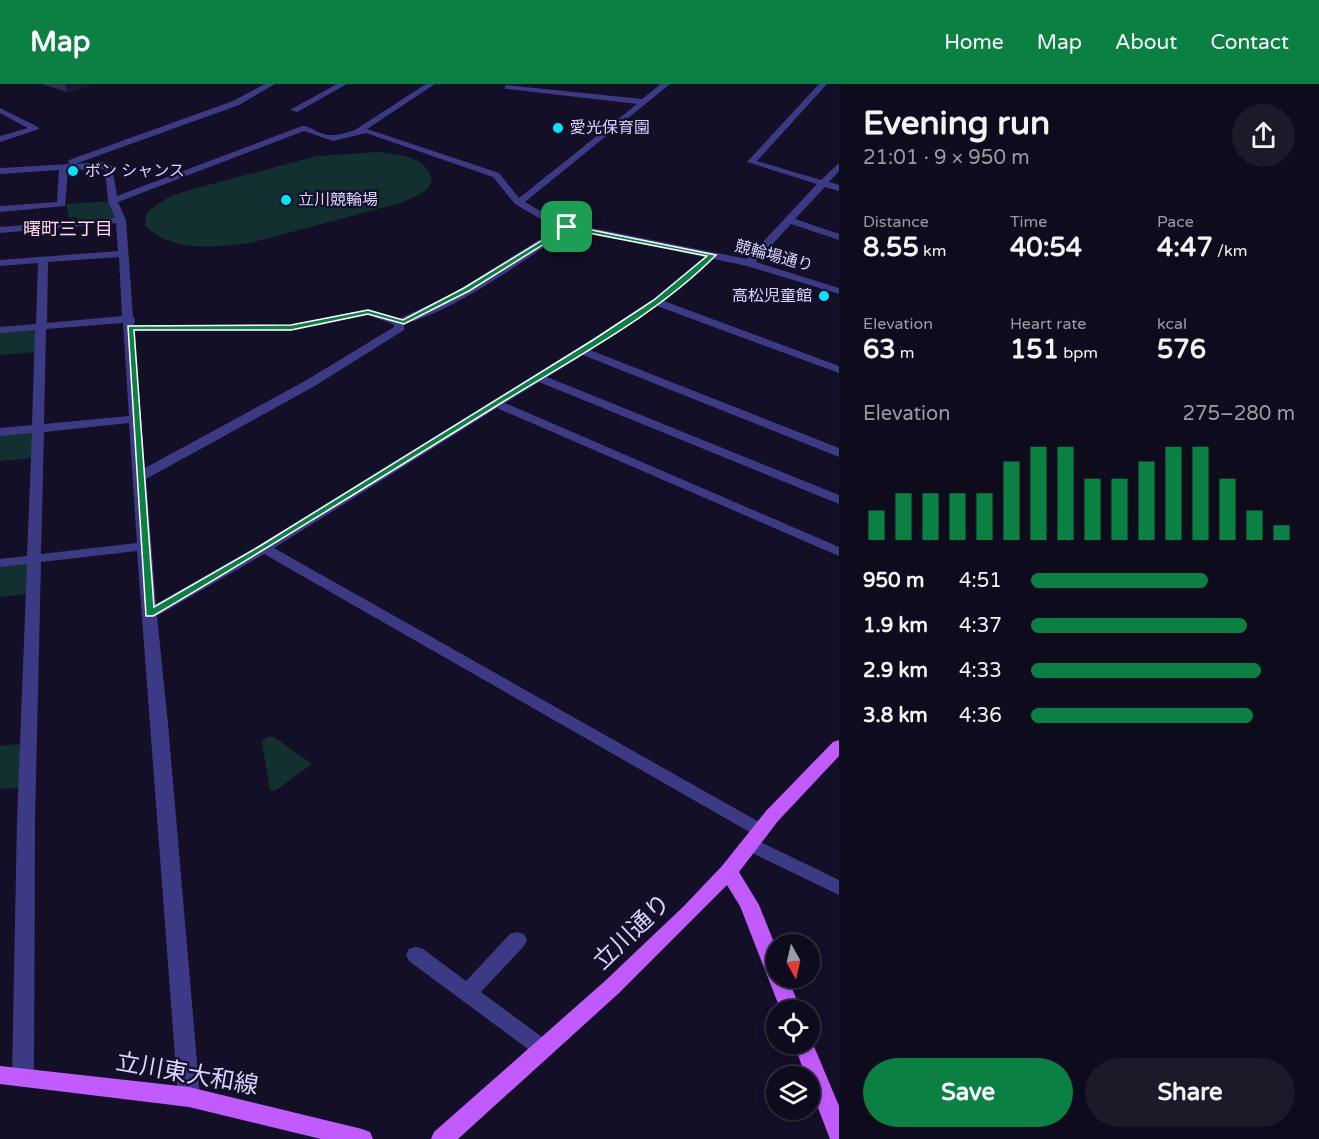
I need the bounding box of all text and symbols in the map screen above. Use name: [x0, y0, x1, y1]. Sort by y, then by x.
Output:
text: Map: [30, 25, 90, 59]
text: Home: [944, 30, 1004, 55]
text: Map: [1037, 30, 1082, 55]
text: About: [1115, 30, 1177, 55]
text: Contact: [1210, 30, 1289, 55]
text: Evening run: [863, 104, 1050, 143]
button: share: [1232, 104, 1295, 167]
place label: 愛光保育園: [570, 118, 650, 138]
marker: 愛光保育園: [551, 121, 565, 135]
text: 21:01 · 9 × 950 m: [863, 146, 1030, 170]
place label: ボン シャンス: [85, 161, 185, 181]
marker: ボン シャンス: [66, 164, 80, 178]
place label: 立川競輪場: [298, 190, 378, 210]
marker: 立川競輪場: [279, 193, 293, 207]
pin: [541, 201, 592, 252]
icon: arrive: [550, 210, 583, 243]
text: Distance: [863, 212, 929, 232]
text: Time: [1010, 212, 1047, 232]
text: Pace: [1157, 212, 1194, 232]
district label: 曙町三丁目: [23, 218, 113, 240]
text: 8.55: [863, 232, 919, 263]
text: 40:54: [1010, 232, 1082, 263]
text: 4:47: [1157, 232, 1213, 263]
street label: 競輪場通り: [733, 236, 815, 276]
text: km: [919, 241, 946, 261]
text: /km: [1213, 241, 1247, 261]
place label: 高松児童館: [732, 286, 812, 306]
marker: 高松児童館: [817, 289, 831, 303]
text: Elevation: [863, 314, 933, 334]
text: Heart rate: [1010, 314, 1086, 334]
text: kcal: [1157, 314, 1187, 334]
text: 63: [863, 334, 896, 365]
text: 151: [1010, 334, 1059, 365]
text: 576: [1157, 334, 1206, 365]
text: m: [896, 343, 915, 363]
text: bpm: [1059, 343, 1098, 363]
text: Elevation: [863, 402, 950, 426]
text: 275–280 m: [1182, 402, 1295, 426]
text: 950 m: [863, 569, 924, 593]
text: 4:51: [959, 569, 1002, 593]
text: 1.9 km: [863, 614, 928, 638]
text: 4:37: [959, 614, 1002, 638]
text: 2.9 km: [863, 659, 928, 683]
text: 4:33: [959, 659, 1002, 683]
text: 3.8 km: [863, 704, 928, 728]
text: 4:36: [959, 704, 1002, 728]
street label: 立川通り: [587, 888, 677, 976]
north arrow: [766, 934, 820, 988]
map controls: [766, 934, 820, 1120]
button: locate: [766, 1000, 820, 1054]
street label: 立川東大和線: [114, 1047, 260, 1101]
button: Save: [863, 1058, 1073, 1127]
button: Share: [1085, 1058, 1295, 1127]
button: layers: [766, 1066, 820, 1120]

